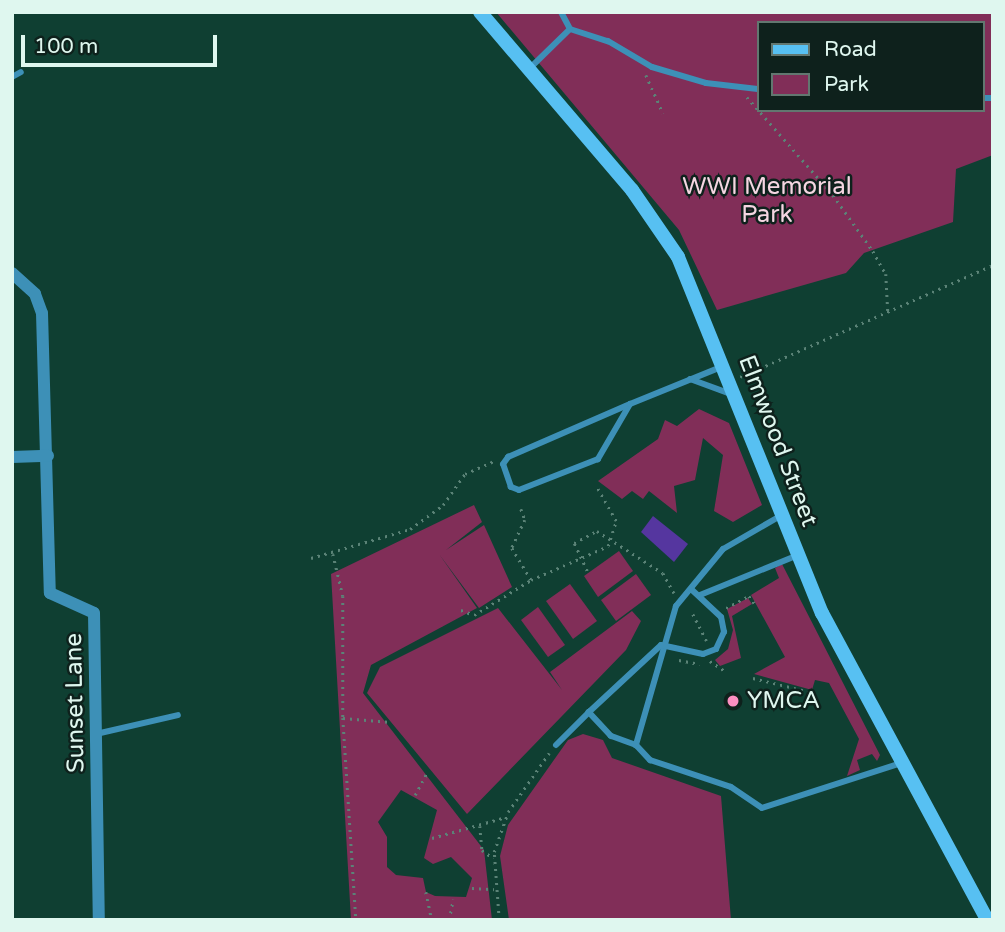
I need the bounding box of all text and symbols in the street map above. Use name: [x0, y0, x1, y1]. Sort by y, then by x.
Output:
scale bar: [24, 21, 220, 65]
legend: [757, 21, 984, 112]
text: 100 m: [34, 34, 98, 59]
text: Road: [824, 37, 877, 62]
text: Park: [824, 72, 869, 97]
park label: WWI Memorial Park: [682, 173, 852, 229]
street label: Elmwood Street: [732, 351, 824, 531]
street label: Sunset Lane: [59, 633, 91, 773]
place label: YMCA: [747, 687, 820, 715]
marker: YMCA: [725, 693, 741, 709]

